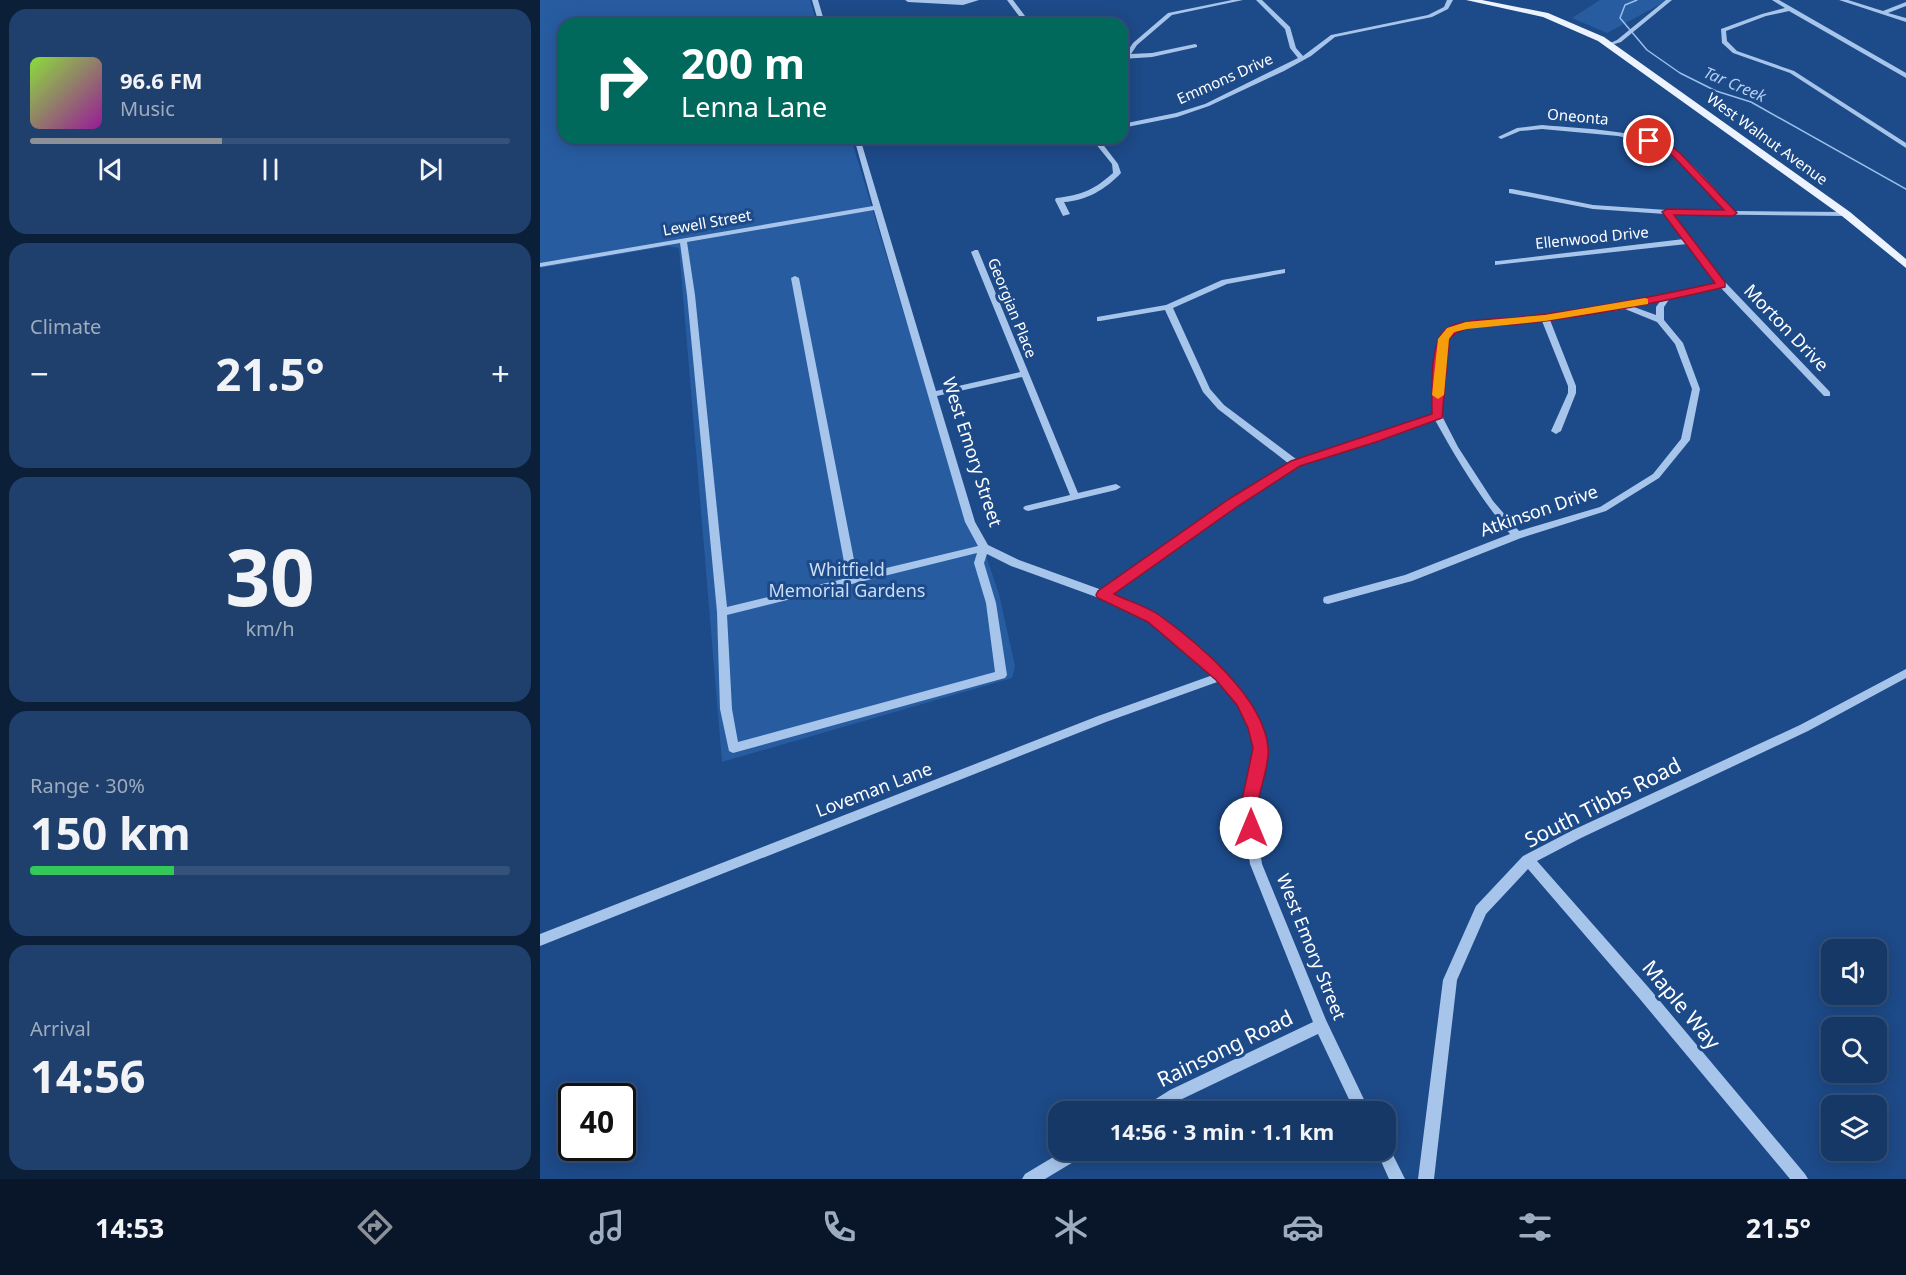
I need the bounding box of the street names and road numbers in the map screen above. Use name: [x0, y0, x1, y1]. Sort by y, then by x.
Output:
street label: Emmons Drive: [1174, 48, 1276, 108]
street label: West Walnut Avenue: [1703, 87, 1832, 189]
street label: Oneonta: [1547, 103, 1610, 129]
street label: Lewell Street: [661, 204, 753, 240]
street label: Ellenwood Drive: [1534, 221, 1650, 253]
street label: Georgian Place: [984, 255, 1042, 361]
street label: Morton Drive: [1739, 279, 1834, 376]
street label: West Emory Street: [937, 374, 1009, 530]
street label: Atkinson Drive: [1477, 479, 1601, 541]
street label: South Tibbs Road: [1520, 751, 1686, 854]
street label: Loveman Lane: [812, 756, 935, 822]
street label: West Emory Street: [1272, 870, 1352, 1024]
street label: Maple Way: [1636, 954, 1727, 1055]
street label: Rainsong Road: [1152, 1003, 1297, 1093]

